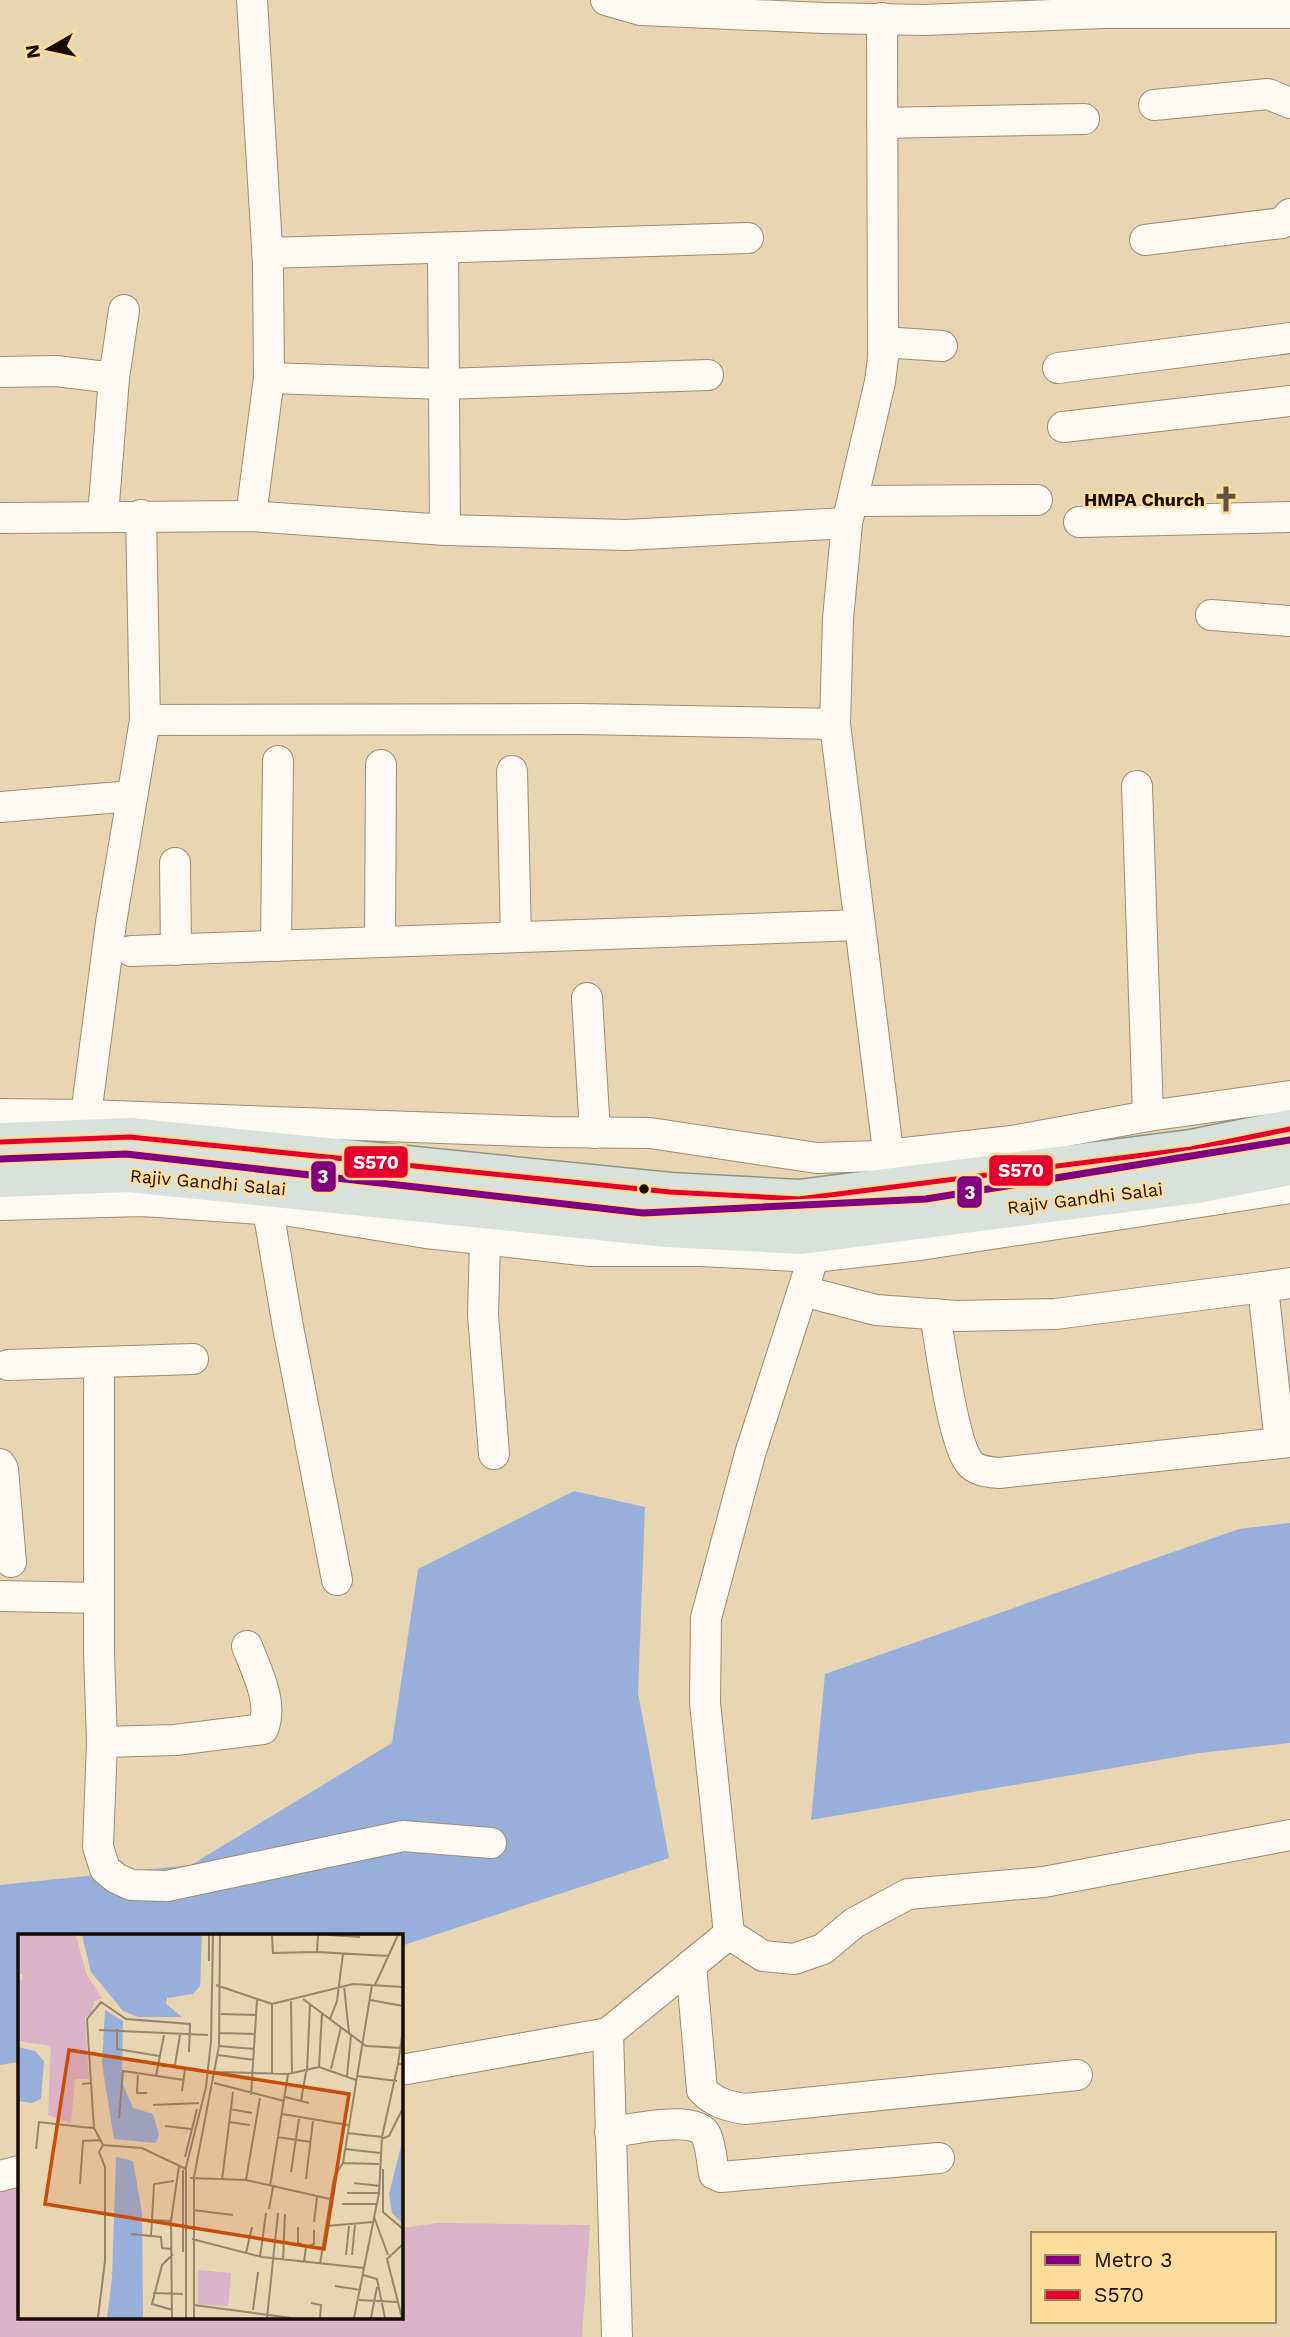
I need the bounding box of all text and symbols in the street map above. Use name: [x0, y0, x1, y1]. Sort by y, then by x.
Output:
north arrow: [14, 14, 84, 84]
text: N: [20, 43, 45, 60]
church icon: HMPA Church: [1211, 484, 1241, 514]
place label: HMPA Church: [1084, 489, 1205, 510]
line badge: S570: [343, 1145, 409, 1179]
text: S570: [353, 1151, 399, 1174]
line badge: S570: [988, 1154, 1054, 1187]
text: S570: [998, 1159, 1044, 1182]
line badge: 3: [310, 1160, 337, 1193]
street label: Rajiv Gandhi Salai: [129, 1165, 287, 1199]
text: 3: [317, 1165, 329, 1188]
line badge: 3: [956, 1175, 983, 1209]
street label: Rajiv Gandhi Salai: [1006, 1178, 1164, 1218]
text: 3: [964, 1181, 976, 1204]
unlabelled marker: [637, 1182, 651, 1196]
inset map: [18, 1934, 402, 2320]
legend: [1031, 2232, 1276, 2323]
text: Metro 3: [1094, 2247, 1173, 2272]
text: S570: [1094, 2282, 1144, 2307]

